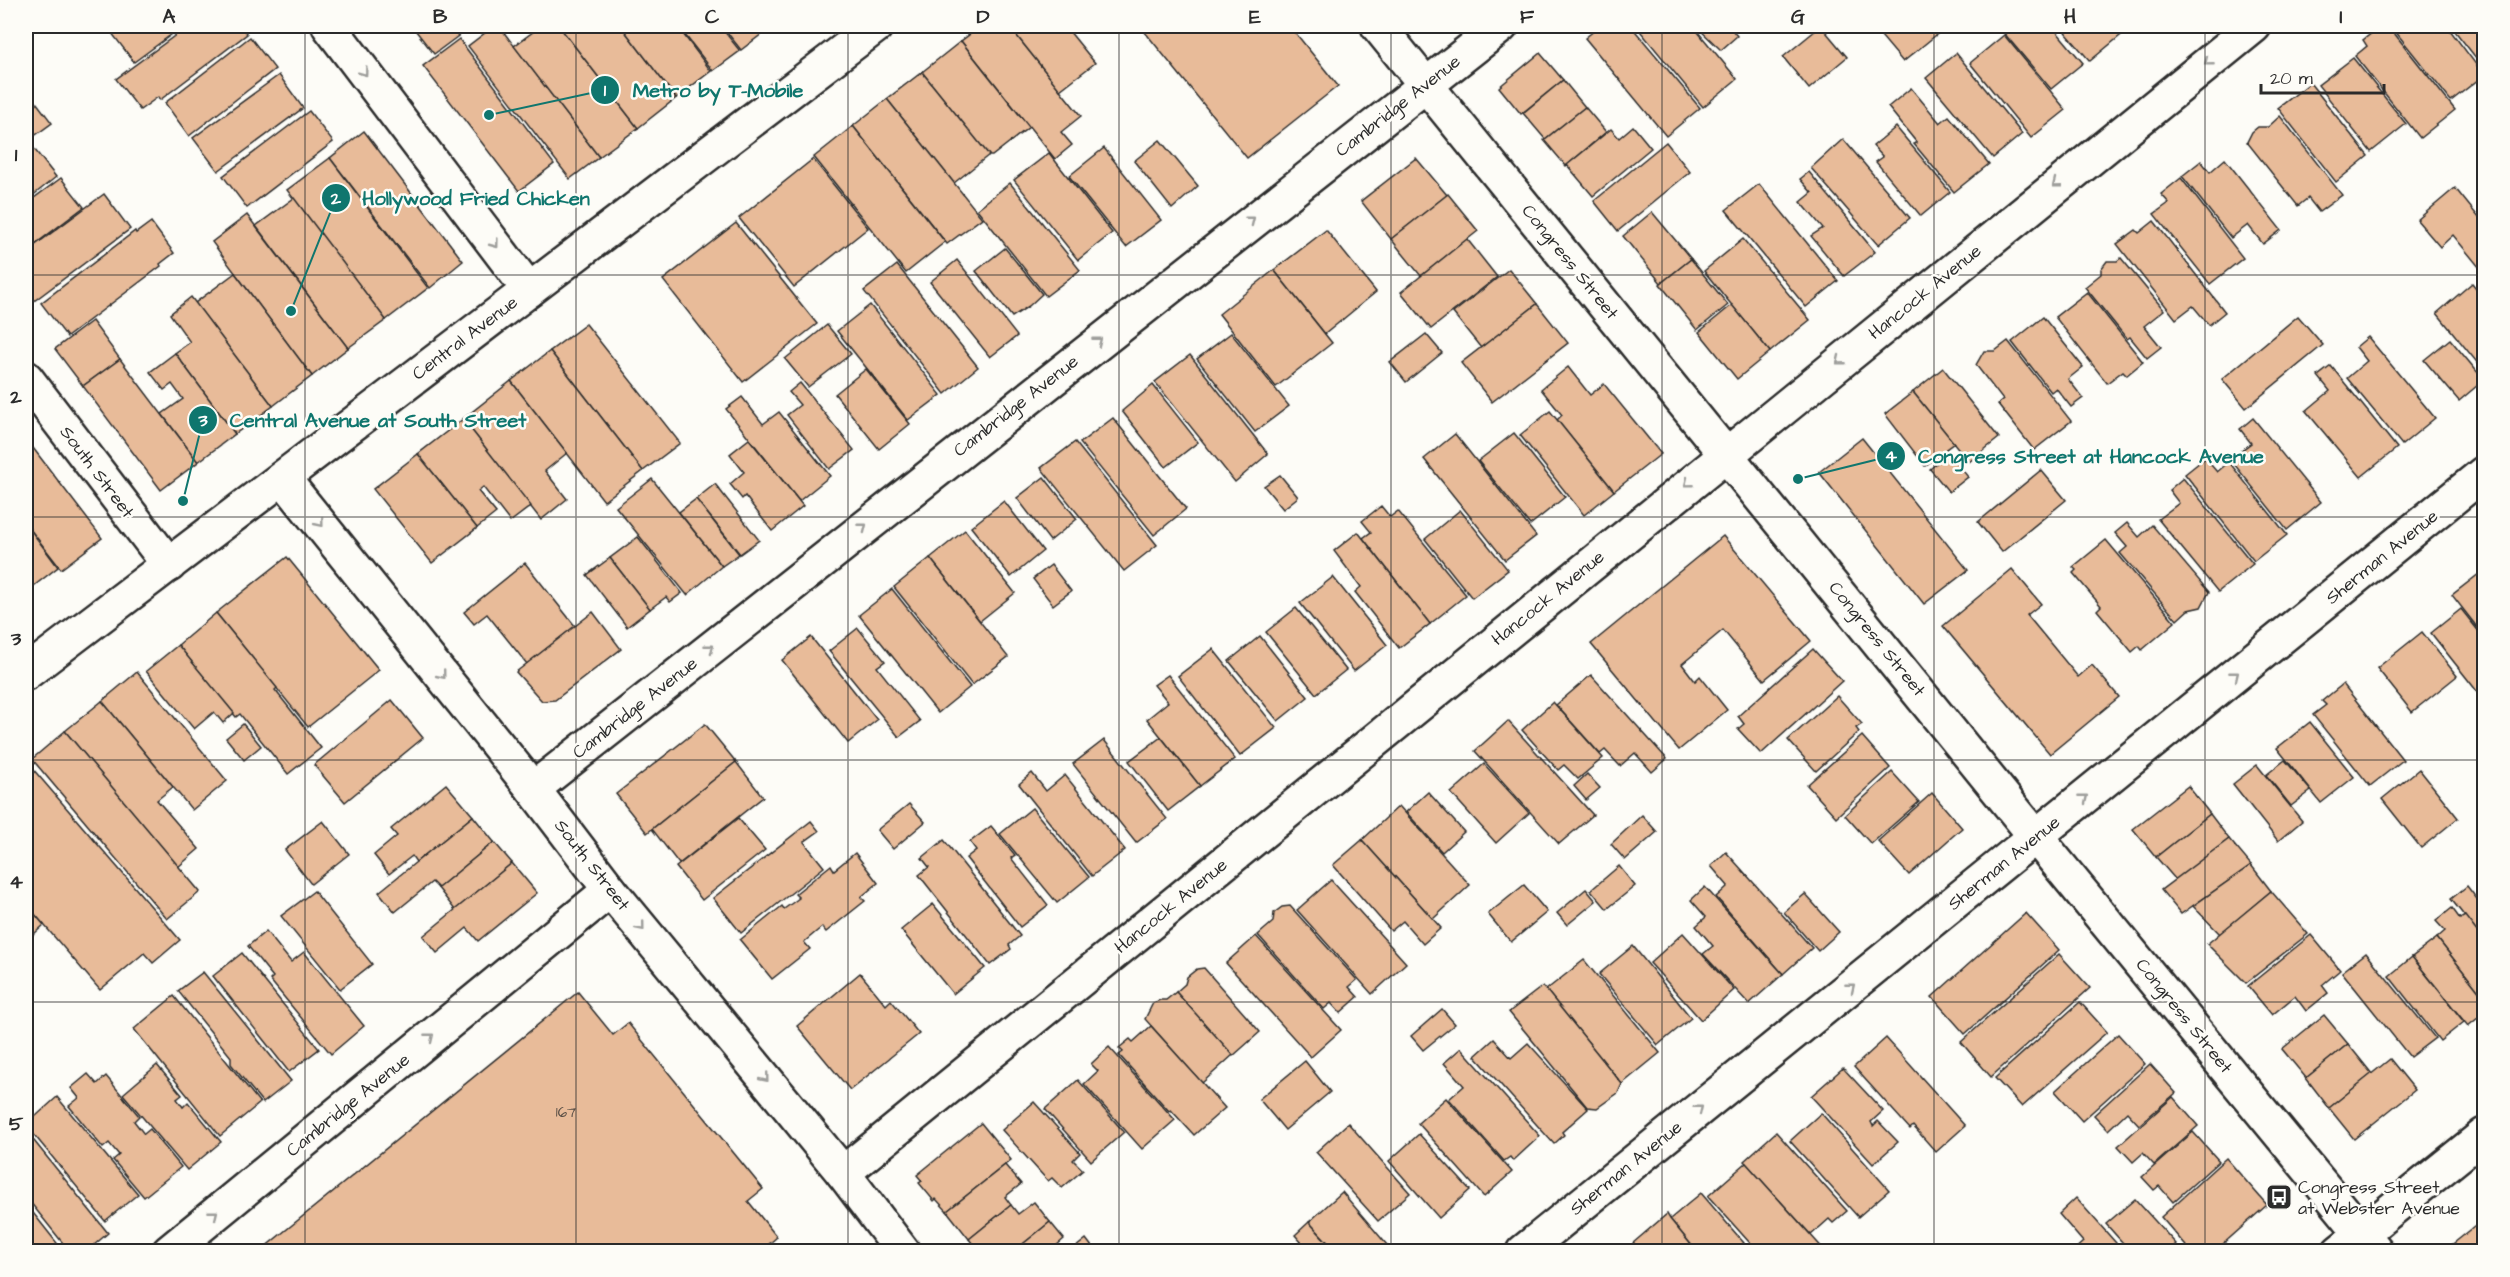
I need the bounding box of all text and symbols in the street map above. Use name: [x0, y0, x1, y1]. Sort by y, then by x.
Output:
text: A: [163, 3, 176, 31]
text: B: [433, 3, 448, 31]
text: C: [705, 3, 720, 31]
text: D: [977, 3, 990, 31]
text: E: [1249, 3, 1261, 31]
text: F: [1520, 3, 1535, 31]
text: G: [1791, 3, 1805, 31]
text: H: [2064, 3, 2076, 31]
text: I: [2339, 3, 2343, 31]
street label: Cambridge Avenue: [1330, 49, 1467, 164]
one-way arrow: [2204, 55, 2215, 66]
scale bar: [2261, 57, 2384, 95]
one-way arrow: [357, 65, 368, 76]
text: 20 m: [2270, 66, 2313, 91]
callout: Metro by T-Mobile: [590, 71, 815, 109]
text: Metro by T-Mobile: [633, 77, 803, 106]
text: 1: [604, 78, 607, 103]
text: 1: [15, 141, 18, 169]
one-way arrow: [2052, 177, 2063, 188]
callout: Hollywood Fried Chicken: [321, 179, 602, 217]
text: Hollywood Fried Chicken: [362, 185, 590, 214]
text: 2: [330, 186, 342, 211]
street label: Congress Street: [1515, 199, 1625, 326]
one-way arrow: [1245, 217, 1256, 228]
one-way arrow: [488, 237, 499, 248]
street label: Hancock Avenue: [1863, 238, 1987, 345]
street label: Central Avenue: [407, 290, 523, 386]
one-way arrow: [1092, 338, 1103, 349]
street label: Cambridge Avenue: [948, 349, 1085, 464]
one-way arrow: [1836, 353, 1847, 364]
text: 2: [9, 383, 22, 411]
callout: Central Avenue at South Street: [188, 401, 538, 439]
text: Central Avenue at South Street: [230, 407, 527, 435]
text: 3: [197, 408, 208, 433]
street label: South Street: [54, 421, 140, 524]
callout: Congress Street at Hancock Avenue: [1876, 437, 2276, 475]
text: Congress Street at Hancock Avenue: [1918, 443, 2264, 472]
text: 4: [1885, 444, 1898, 469]
one-way arrow: [1684, 476, 1695, 487]
street label: Sherman Avenue: [2321, 504, 2444, 610]
one-way arrow: [313, 516, 324, 527]
one-way arrow: [856, 524, 867, 535]
street label: Hancock Avenue: [1486, 544, 1610, 651]
street label: Congress Street: [1822, 576, 1932, 703]
text: 3: [10, 625, 22, 653]
one-way arrow: [703, 645, 714, 656]
street label: Cambridge Avenue: [567, 651, 704, 766]
one-way arrow: [435, 668, 446, 679]
one-way arrow: [2229, 671, 2240, 682]
one-way arrow: [2077, 794, 2088, 805]
street label: Sherman Avenue: [1943, 810, 2066, 916]
street label: South Street: [548, 814, 636, 917]
street label: Hancock Avenue: [1109, 852, 1233, 959]
text: 4: [9, 868, 23, 896]
one-way arrow: [634, 920, 645, 931]
street label: Congress Street: [2129, 953, 2239, 1080]
one-way arrow: [1844, 983, 1855, 994]
one-way arrow: [423, 1034, 434, 1045]
street label: Cambridge Avenue: [281, 1047, 416, 1164]
one-way arrow: [757, 1071, 768, 1082]
house number: 167: [556, 1102, 576, 1123]
one-way arrow: [1692, 1106, 1703, 1117]
text: 5: [9, 1110, 24, 1138]
street label: Sherman Avenue: [1565, 1115, 1688, 1221]
place label: Congress Street at Webster Avenue: [2298, 1175, 2460, 1221]
bus stop icon: Congress Street at Webster Avenue: [2264, 1182, 2294, 1212]
one-way arrow: [207, 1211, 218, 1222]

